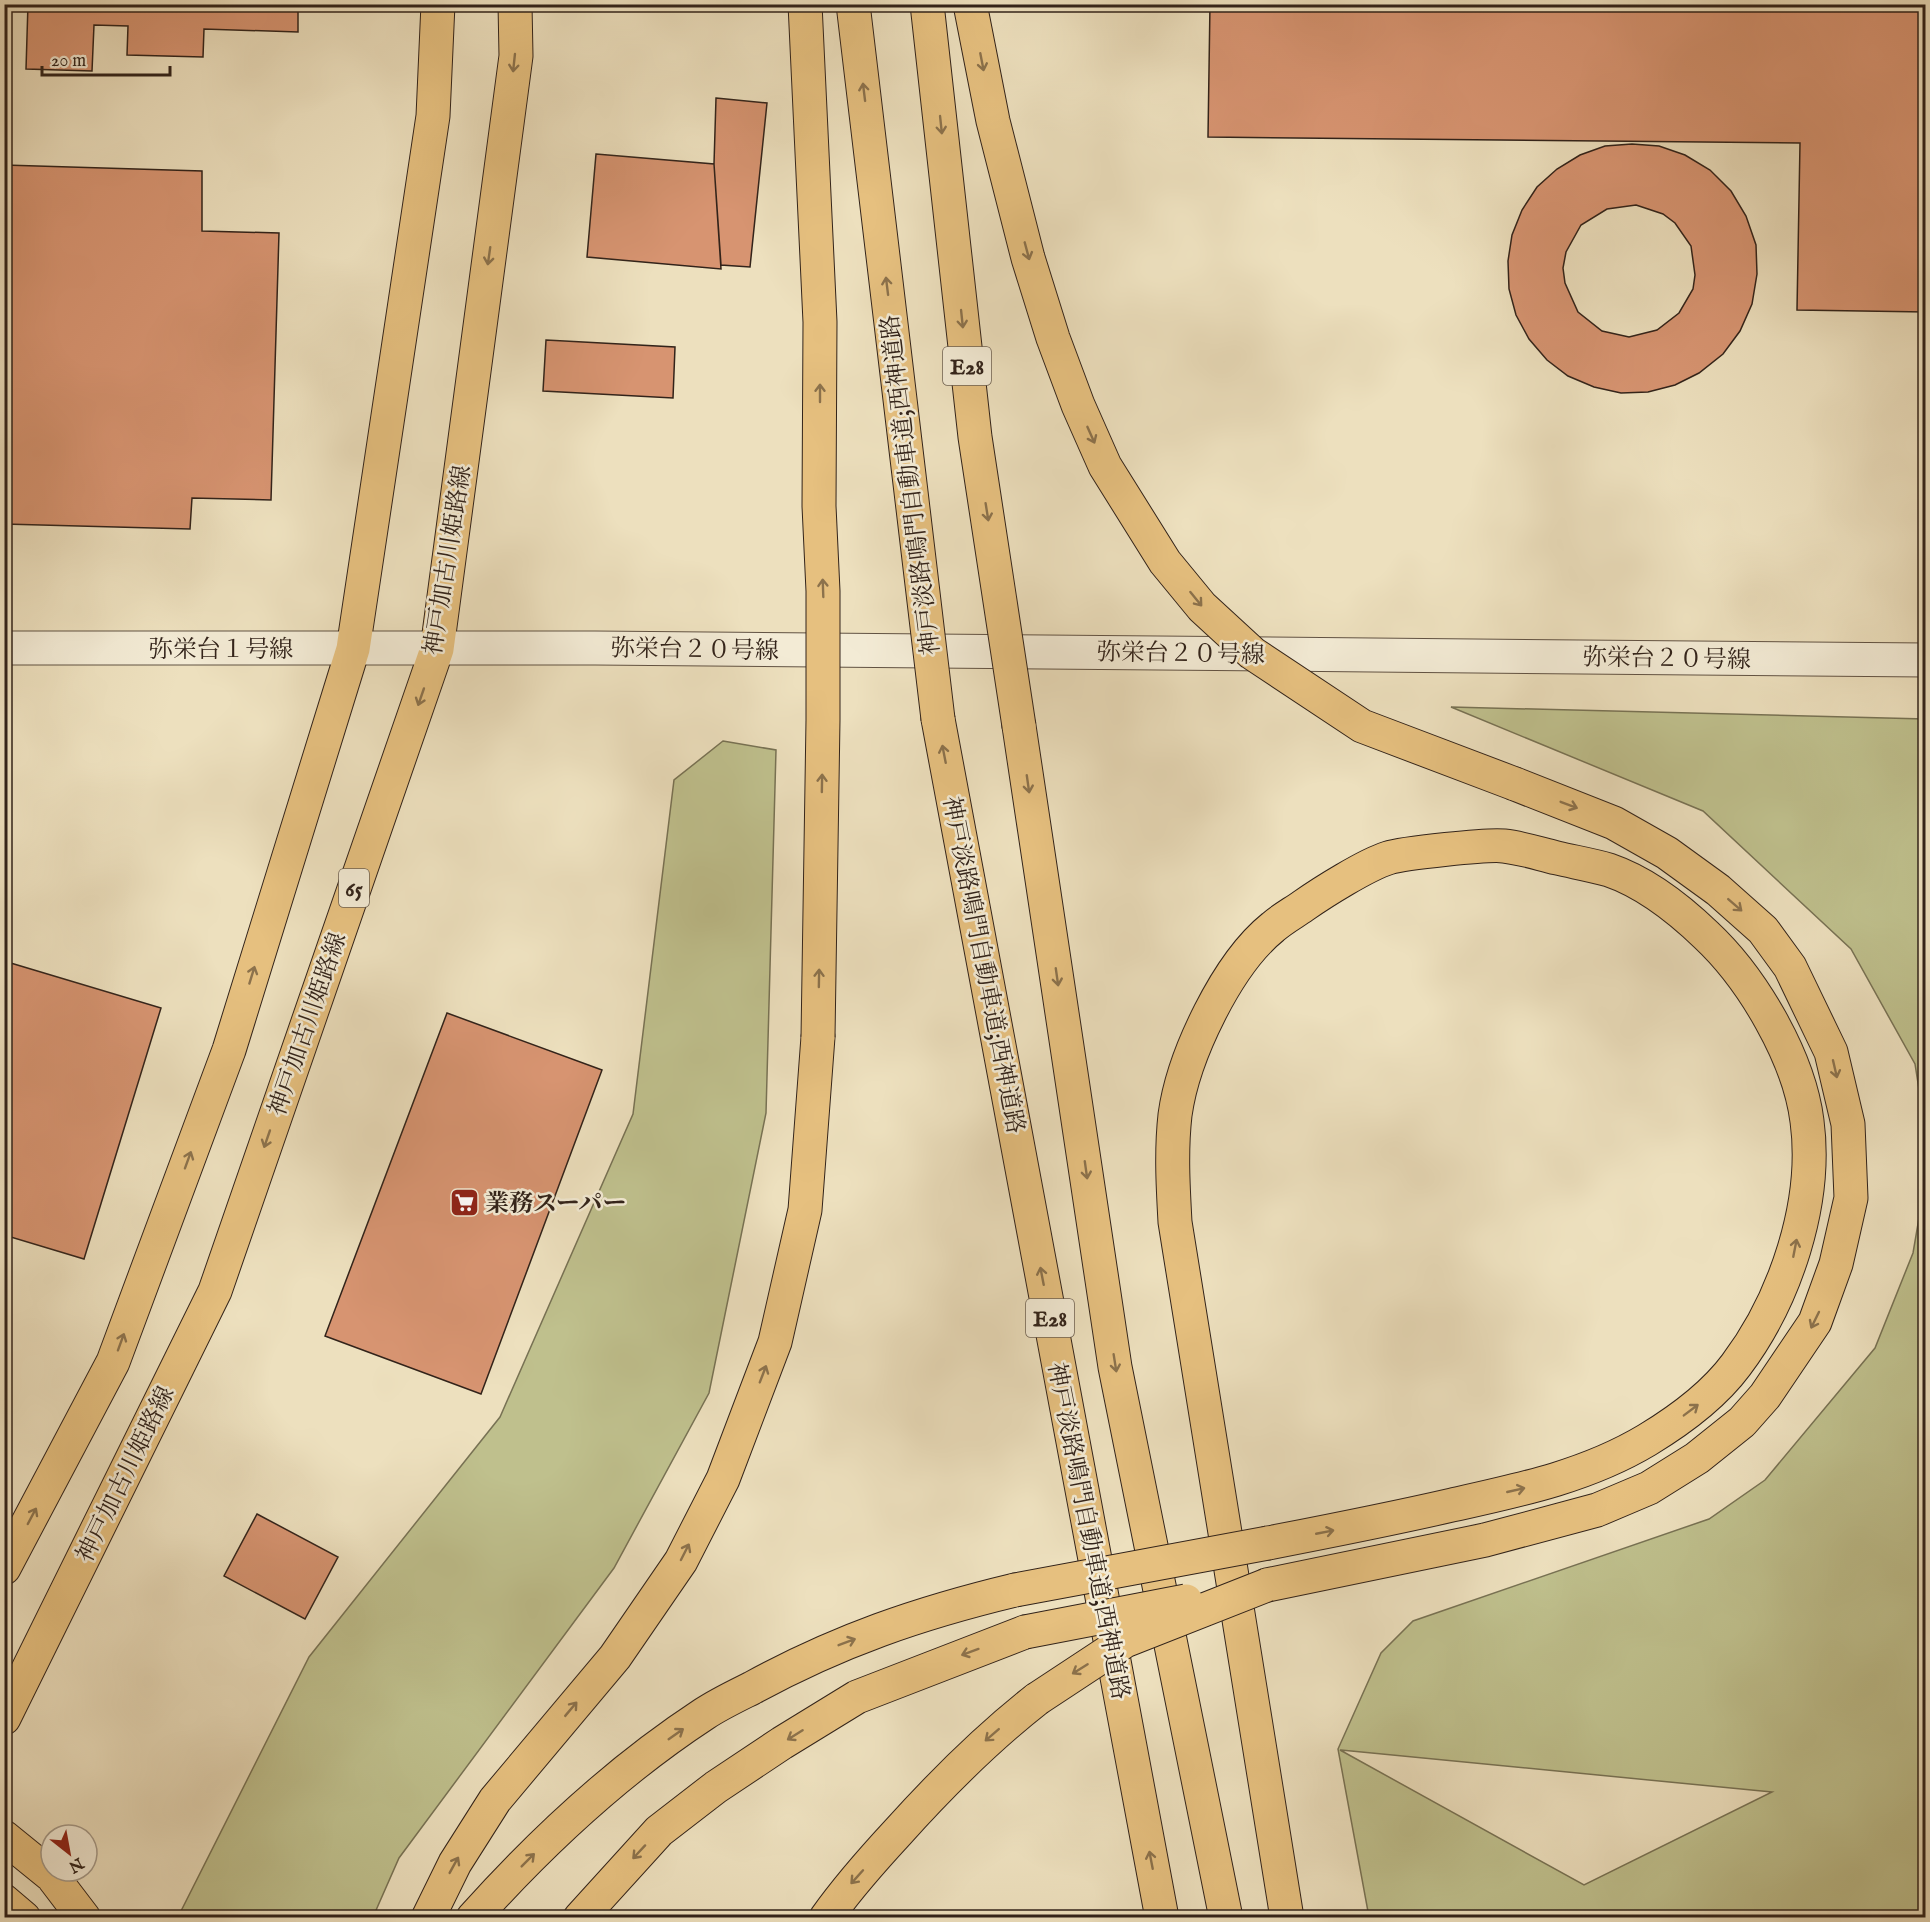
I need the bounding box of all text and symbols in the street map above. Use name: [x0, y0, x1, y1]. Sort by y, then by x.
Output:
scale bar: [42, 39, 170, 77]
text: 20 m: [51, 50, 86, 73]
one-way arrow: [508, 52, 519, 72]
one-way arrow: [977, 52, 988, 71]
one-way arrow: [858, 83, 869, 103]
one-way arrow: [936, 115, 947, 135]
one-way arrow: [1022, 242, 1033, 261]
one-way arrow: [483, 246, 494, 266]
one-way arrow: [881, 276, 892, 296]
one-way arrow: [957, 309, 968, 329]
street label: 神戸淡路鳴門自動車道;西神道路: [875, 313, 948, 657]
road number: E28: [943, 347, 991, 385]
one-way arrow: [814, 384, 826, 404]
one-way arrow: [1086, 426, 1098, 444]
street label: 神戸加古川姫路線: [418, 463, 479, 657]
one-way arrow: [981, 502, 992, 522]
one-way arrow: [817, 579, 829, 599]
one-way arrow: [1189, 591, 1202, 607]
street label: 弥栄台２０号線: [611, 634, 779, 667]
street label: 弥栄台１号線: [149, 635, 293, 666]
street label: 弥栄台２０号線: [1097, 638, 1265, 671]
street label: 弥栄台２０号線: [1583, 643, 1751, 676]
one-way arrow: [414, 687, 425, 706]
one-way arrow: [939, 745, 950, 764]
one-way arrow: [816, 774, 828, 794]
one-way arrow: [1023, 774, 1034, 794]
street label: 神戸淡路鳴門自動車道;西神道路: [935, 794, 1030, 1136]
one-way arrow: [1559, 801, 1578, 812]
road number: 65: [339, 869, 369, 907]
one-way arrow: [1727, 898, 1742, 912]
street label: 神戸加古川姫路線: [263, 929, 354, 1120]
one-way arrow: [247, 966, 258, 985]
one-way arrow: [1051, 967, 1062, 987]
one-way arrow: [813, 969, 825, 989]
one-way arrow: [1830, 1059, 1841, 1078]
one-way arrow: [261, 1129, 272, 1148]
one-way arrow: [184, 1151, 195, 1170]
one-way arrow: [1080, 1160, 1091, 1179]
supermarket icon: 業務スーパー: [448, 1187, 480, 1219]
place label: 業務スーパー: [485, 1189, 627, 1220]
one-way arrow: [1790, 1239, 1801, 1259]
one-way arrow: [1036, 1267, 1047, 1286]
road number: E28: [1026, 1299, 1074, 1337]
one-way arrow: [1808, 1310, 1820, 1328]
one-way arrow: [116, 1334, 127, 1352]
one-way arrow: [1109, 1353, 1120, 1372]
street label: 神戸淡路鳴門自動車道;西神道路: [1040, 1360, 1135, 1702]
one-way arrow: [759, 1365, 770, 1383]
street label: 神戸加古川姫路線: [70, 1382, 182, 1568]
one-way arrow: [1683, 1403, 1699, 1416]
one-way arrow: [1506, 1484, 1525, 1496]
one-way arrow: [26, 1507, 38, 1525]
one-way arrow: [1315, 1526, 1335, 1537]
one-way arrow: [680, 1543, 692, 1561]
one-way arrow: [837, 1636, 856, 1647]
one-way arrow: [961, 1648, 980, 1659]
one-way arrow: [1072, 1663, 1089, 1676]
one-way arrow: [564, 1702, 578, 1717]
one-way arrow: [667, 1728, 683, 1740]
one-way arrow: [984, 1728, 999, 1742]
one-way arrow: [787, 1730, 804, 1742]
north arrow: [39, 1823, 99, 1883]
one-way arrow: [632, 1845, 646, 1860]
text: N: [64, 1851, 88, 1876]
one-way arrow: [1145, 1851, 1156, 1870]
one-way arrow: [520, 1852, 535, 1867]
one-way arrow: [449, 1857, 461, 1874]
one-way arrow: [850, 1869, 864, 1884]

